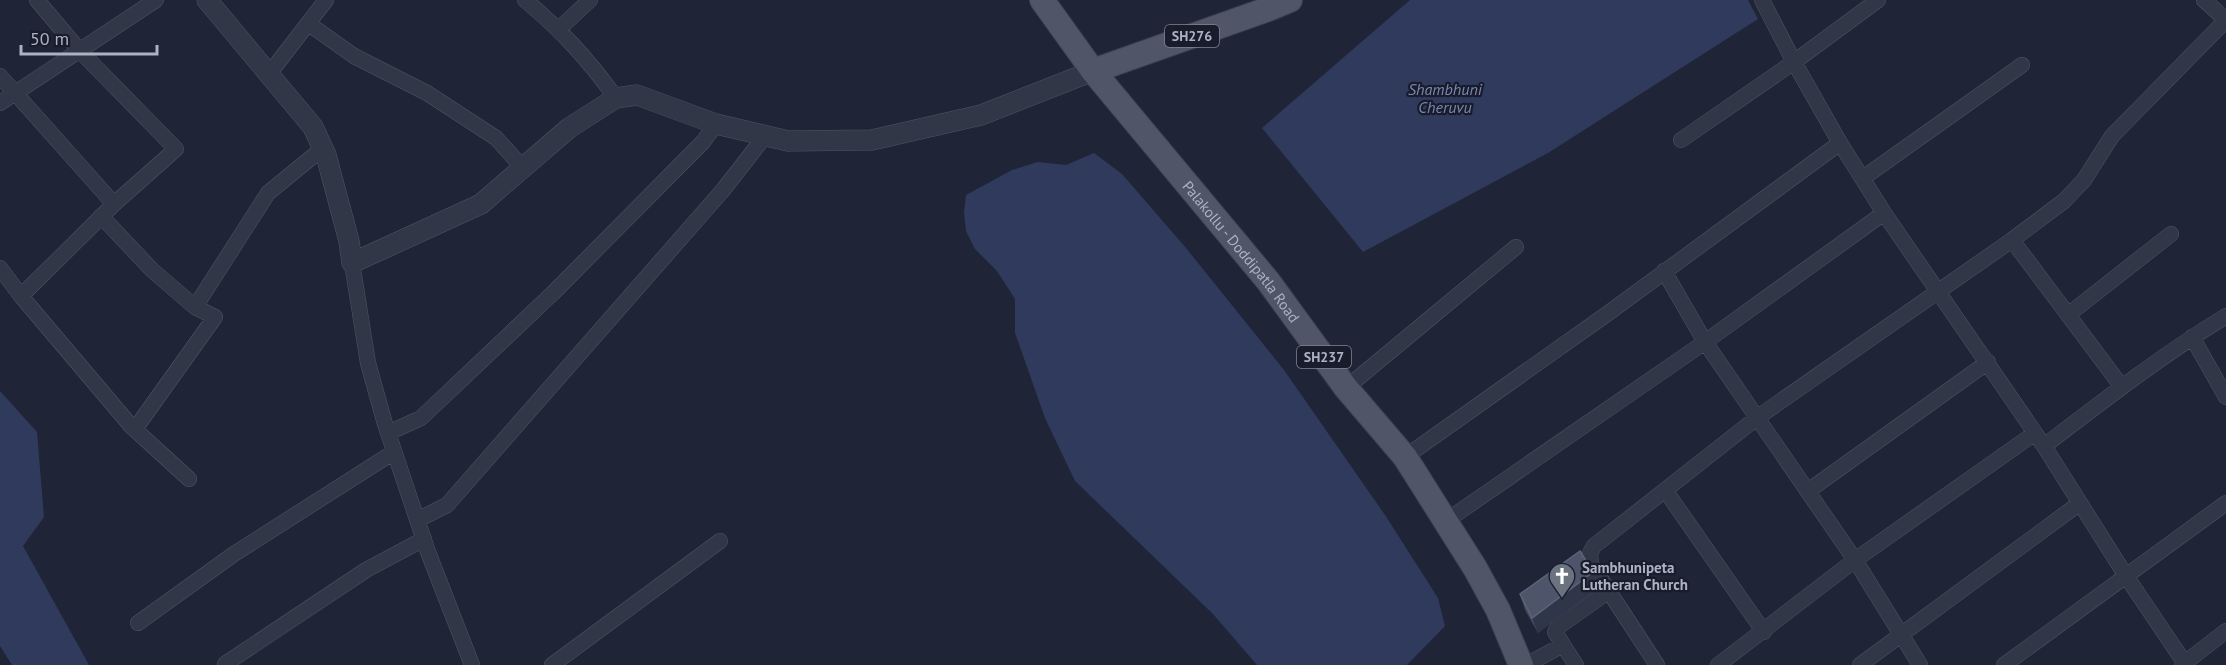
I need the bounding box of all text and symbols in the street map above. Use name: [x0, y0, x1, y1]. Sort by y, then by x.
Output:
scale bar: [21, 18, 158, 56]
road number: SH276: [1165, 25, 1219, 47]
text: 50 m: [30, 27, 69, 50]
water label: Shambhuni Cheruvu: [1408, 79, 1483, 117]
street label: Palakollu - Doddipatla Road: [1179, 177, 1304, 326]
road number: SH237: [1297, 346, 1351, 368]
place label: Sambhunipeta Lutheran Church: [1582, 558, 1688, 594]
church icon: Sambhunipeta Lutheran Church: [1547, 561, 1577, 599]

